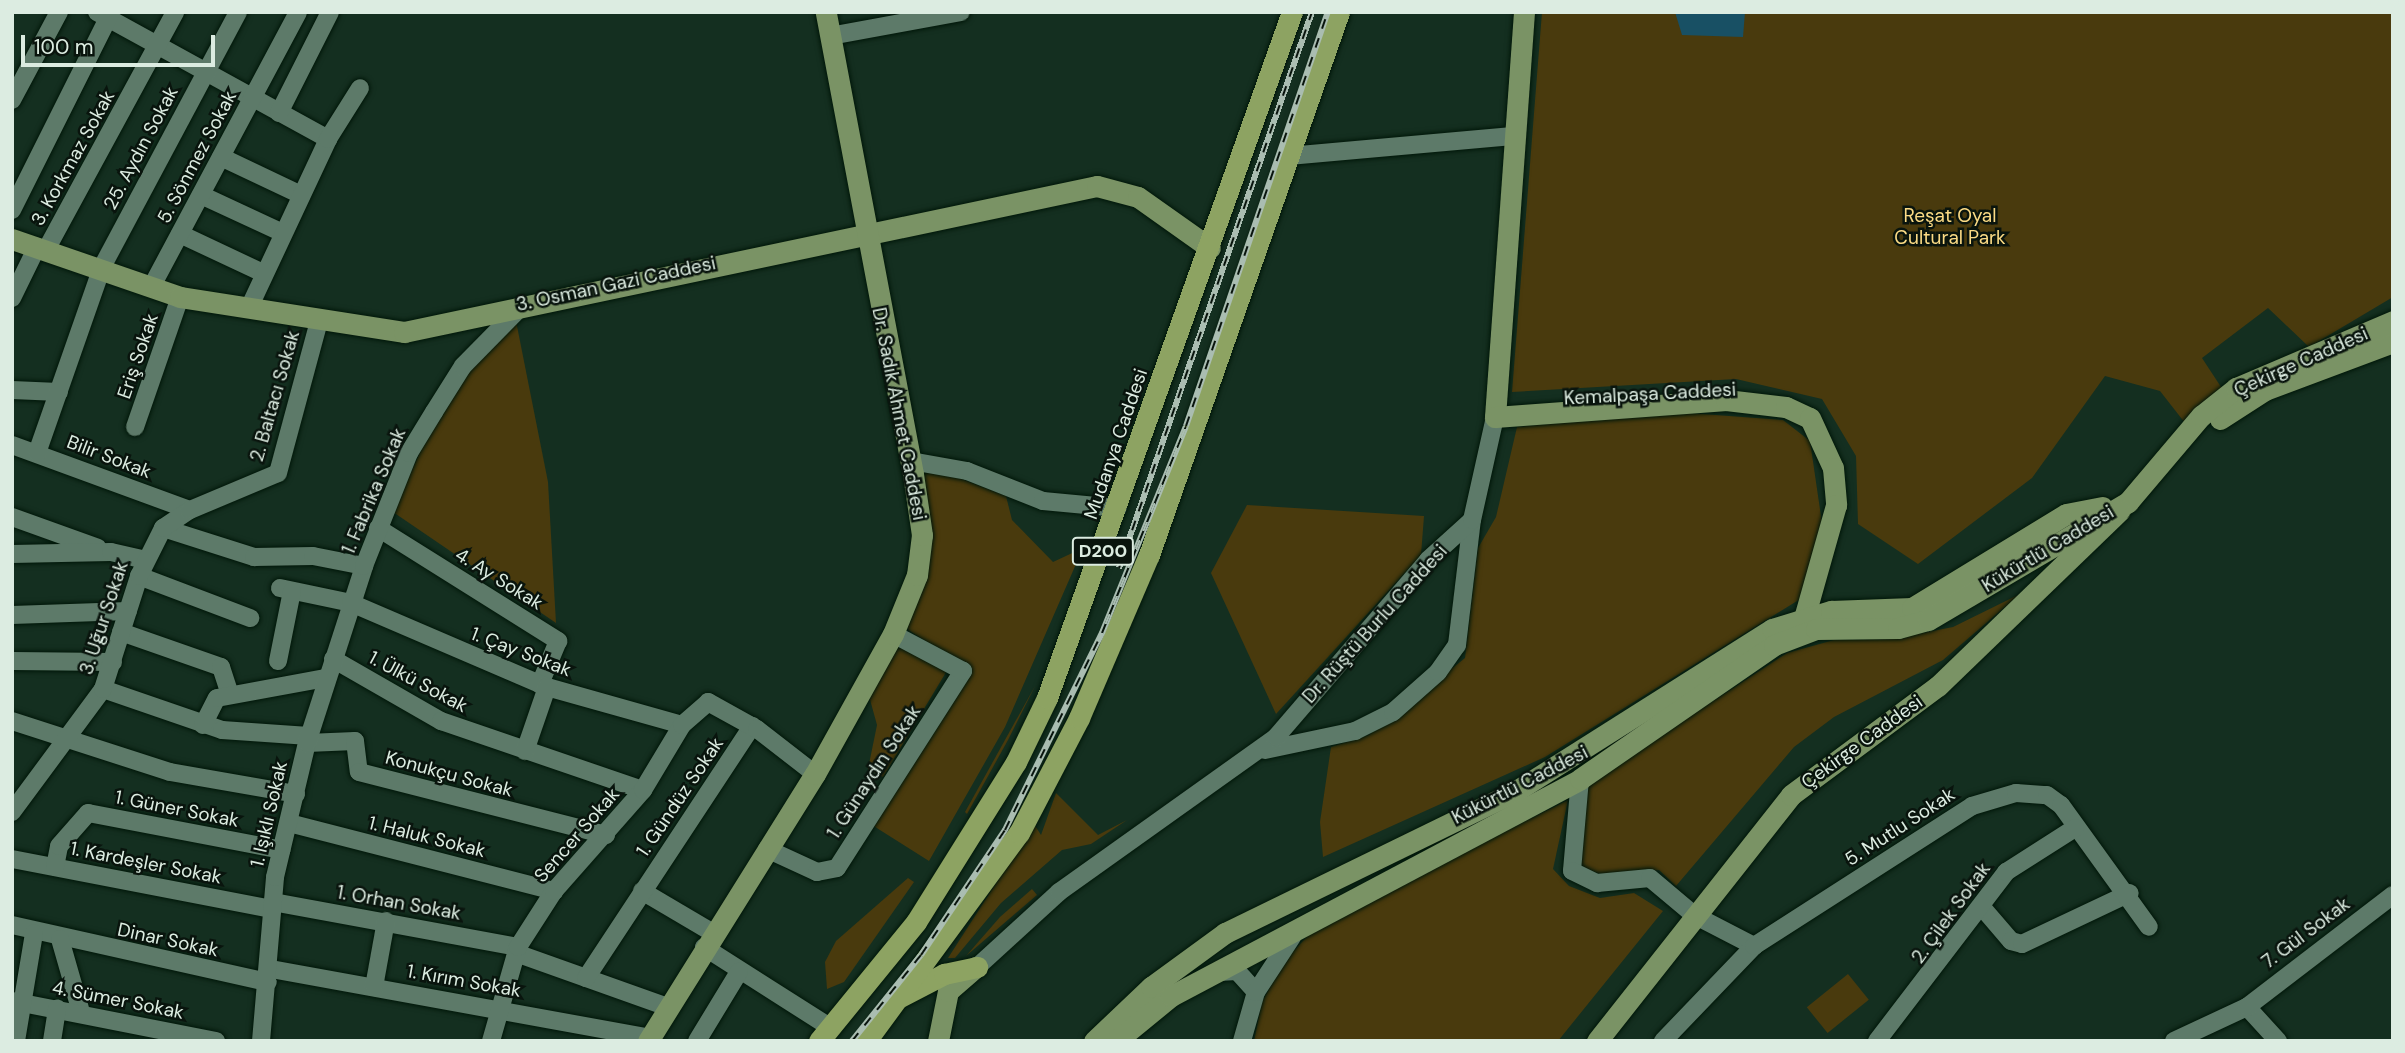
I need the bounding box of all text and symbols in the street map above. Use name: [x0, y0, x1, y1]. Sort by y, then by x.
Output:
scale bar: [24, 21, 219, 65]
text: 100 m: [34, 33, 94, 61]
street label: 25. Aydın Sokak: [99, 82, 183, 214]
street label: 3. Korkmaz Sokak: [26, 86, 120, 230]
street label: 5. Sönmez Sokak: [152, 87, 242, 227]
park label: Reşat Oyal Cultural Park: [1894, 205, 2006, 249]
street label: 3. Osman Gazi Caddesi: [514, 252, 718, 316]
street label: Dr. Sadık Ahmet Caddesi: [867, 306, 931, 522]
street label: Eriş Sokak: [113, 310, 163, 402]
street label: Çekirge Caddesi: [2231, 322, 2371, 402]
street label: 2. Baltacı Sokak: [245, 328, 305, 464]
street label: Mudanya Caddesi: [1080, 366, 1152, 522]
street label: Kemalpaşa Caddesi: [1563, 378, 1737, 410]
street label: 1. Fabrika Sokak: [337, 425, 411, 557]
street label: Bilir Sokak: [64, 430, 154, 484]
street label: Kükürtlü Caddesi: [1978, 501, 2118, 597]
road number: D200: [1072, 536, 1134, 566]
street label: Dr. Rüştü Burlu Caddesi: [1298, 540, 1452, 708]
street label: 4. Ay Sokak: [451, 543, 547, 615]
street label: 3. Uğur Sokak: [75, 558, 133, 678]
street label: 1. Çay Sokak: [468, 622, 574, 682]
street label: 1. Ülkü Sokak: [365, 646, 471, 718]
street label: Çekirge Caddesi: [1797, 690, 1927, 794]
street label: 1. Günaydın Sokak: [822, 701, 926, 843]
street label: 1. Gündüz Sokak: [632, 733, 728, 861]
street label: Kükürtlü Caddesi: [1448, 741, 1592, 829]
street label: Konukçu Sokak: [383, 746, 515, 802]
street label: 1. Işıklı Sokak: [246, 759, 292, 869]
street label: Sencer Sokak: [530, 783, 624, 887]
street label: 5. Mutlu Sokak: [1841, 783, 1959, 871]
street label: 1. Güner Sokak: [113, 786, 241, 832]
street label: 1. Haluk Sokak: [366, 811, 488, 863]
street label: 1. Kardeşler Sokak: [68, 837, 224, 889]
street label: 2. Çilek Sokak: [1907, 858, 1995, 968]
street label: 1. Orhan Sokak: [335, 881, 463, 925]
street label: 7. Gül Sokak: [2258, 893, 2354, 973]
street label: Dinar Sokak: [115, 918, 221, 962]
street label: 1. Kırım Sokak: [405, 960, 523, 1002]
street label: 4. Sümer Sokak: [50, 976, 186, 1024]

